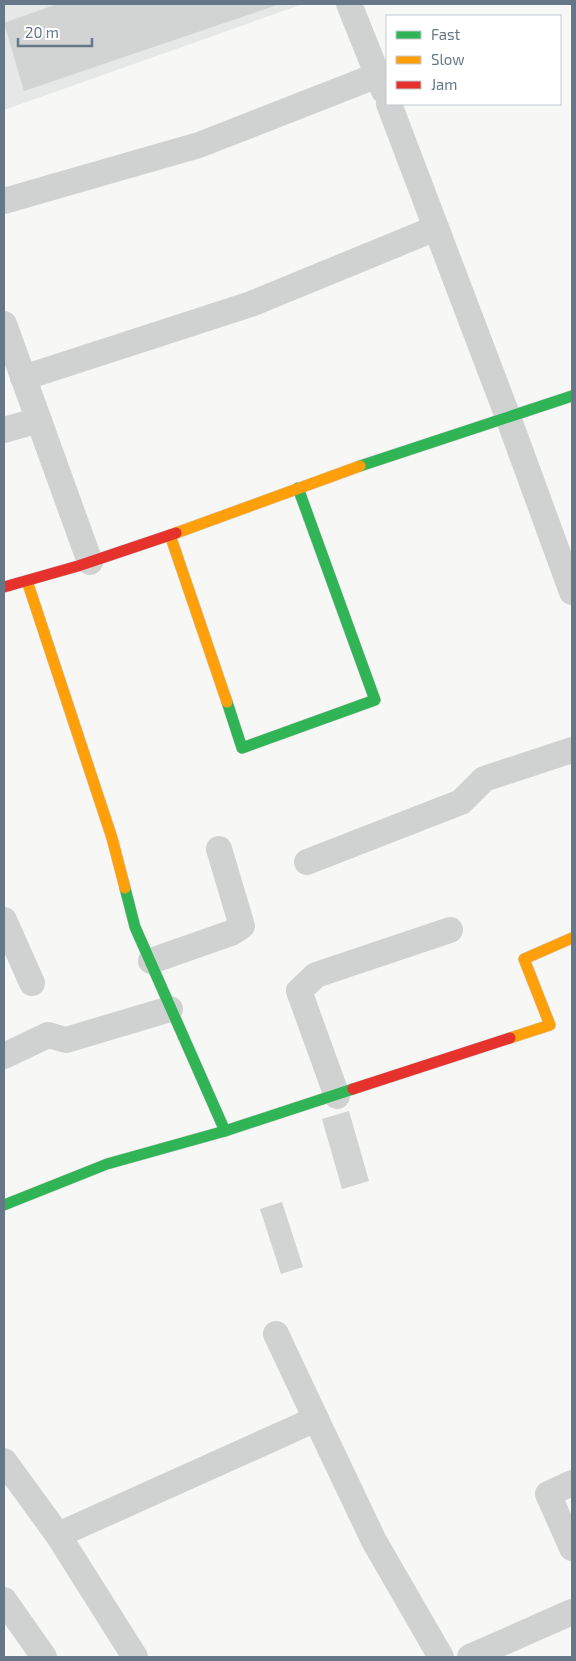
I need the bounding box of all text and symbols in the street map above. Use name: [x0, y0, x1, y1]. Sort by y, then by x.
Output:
scale bar: [18, 15, 91, 47]
legend: [386, 15, 561, 105]
text: 20 m: [25, 23, 59, 41]
text: Fast: [431, 25, 461, 43]
text: Slow: [431, 50, 465, 68]
text: Jam: [431, 75, 457, 93]

